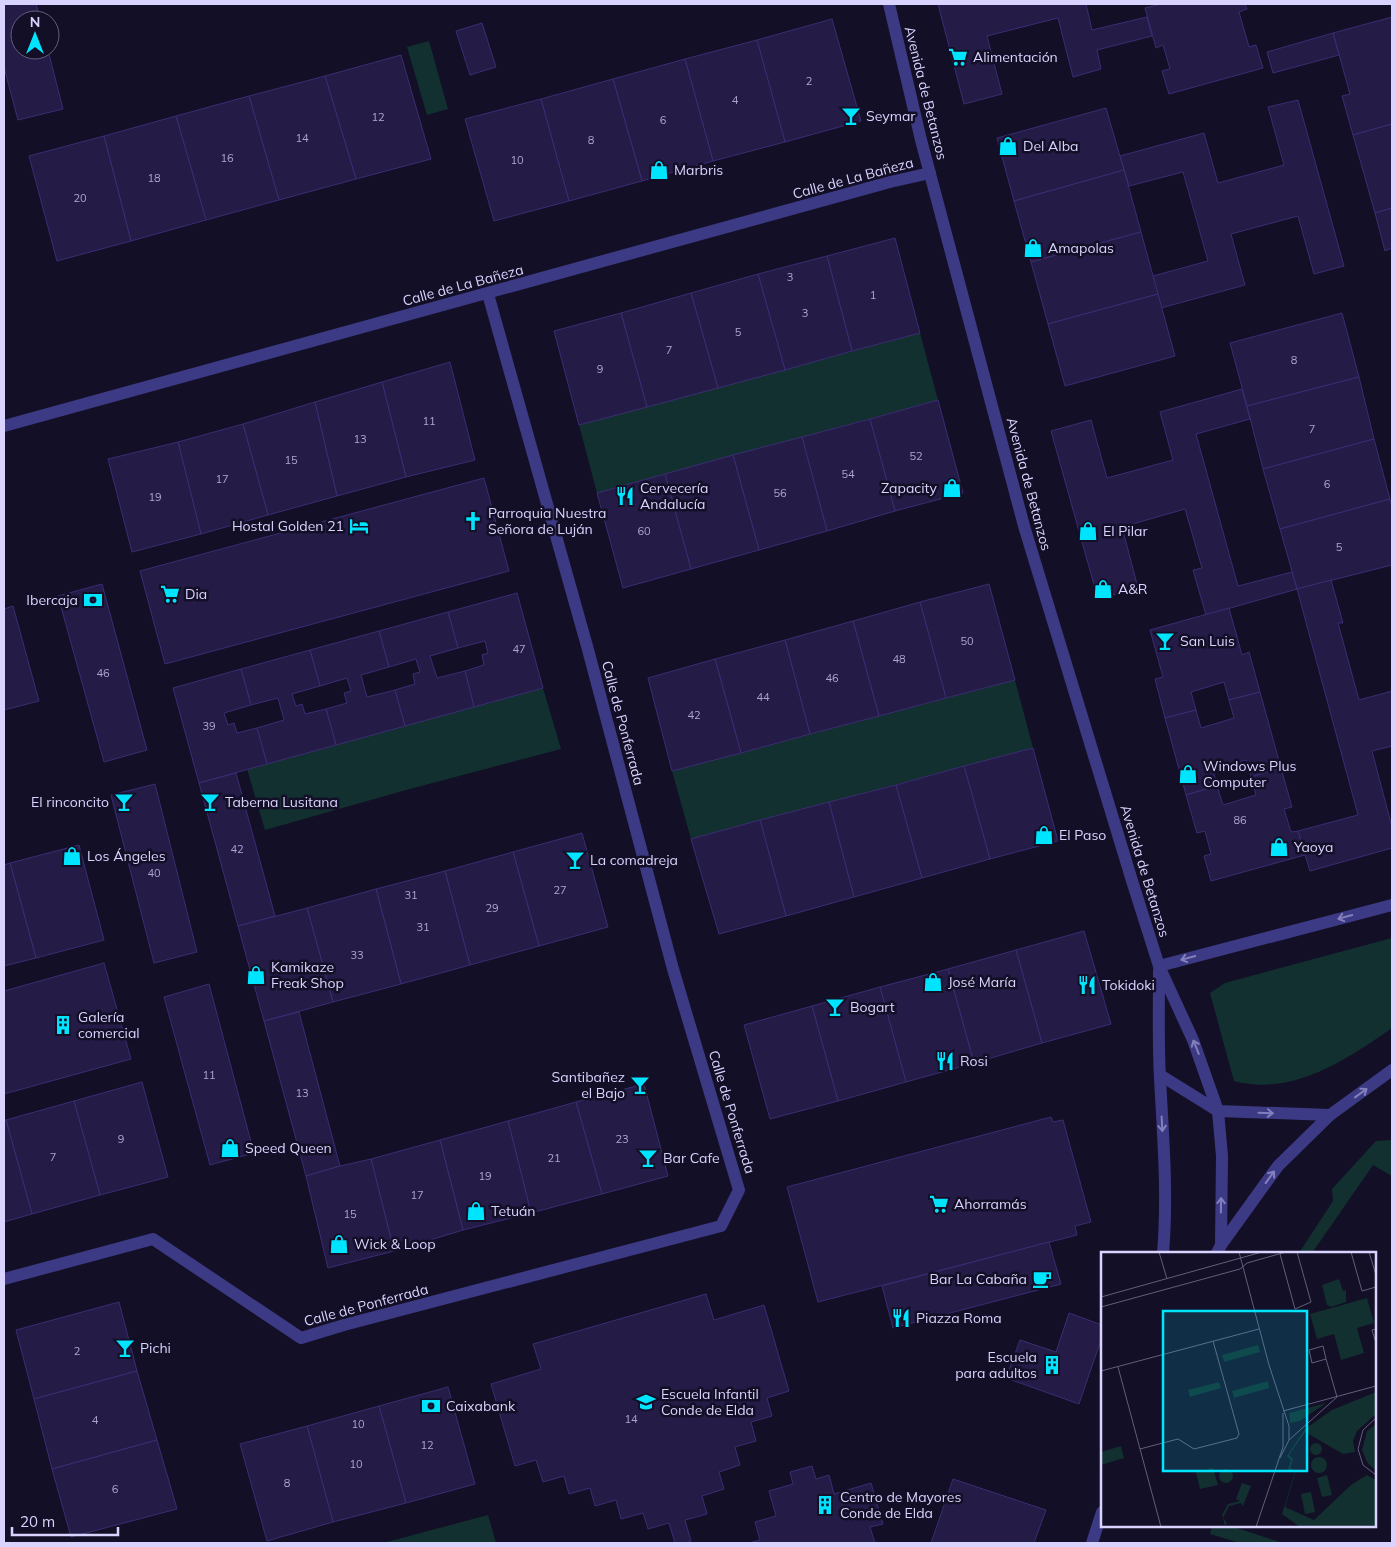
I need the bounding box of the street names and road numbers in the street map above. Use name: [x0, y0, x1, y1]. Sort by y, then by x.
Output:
street label: Avenida de Betanzos: [901, 24, 951, 162]
street label: Calle de La Bañeza: [791, 153, 915, 203]
street label: Calle de La Bañeza: [401, 260, 525, 310]
street label: Avenida de Betanzos: [1003, 415, 1055, 553]
street label: Calle de Ponferrada: [598, 659, 648, 787]
street label: Avenida de Betanzos: [1116, 803, 1174, 939]
street label: Calle de Ponferrada: [705, 1048, 759, 1176]
street label: Calle de Ponferrada: [302, 1280, 430, 1330]

